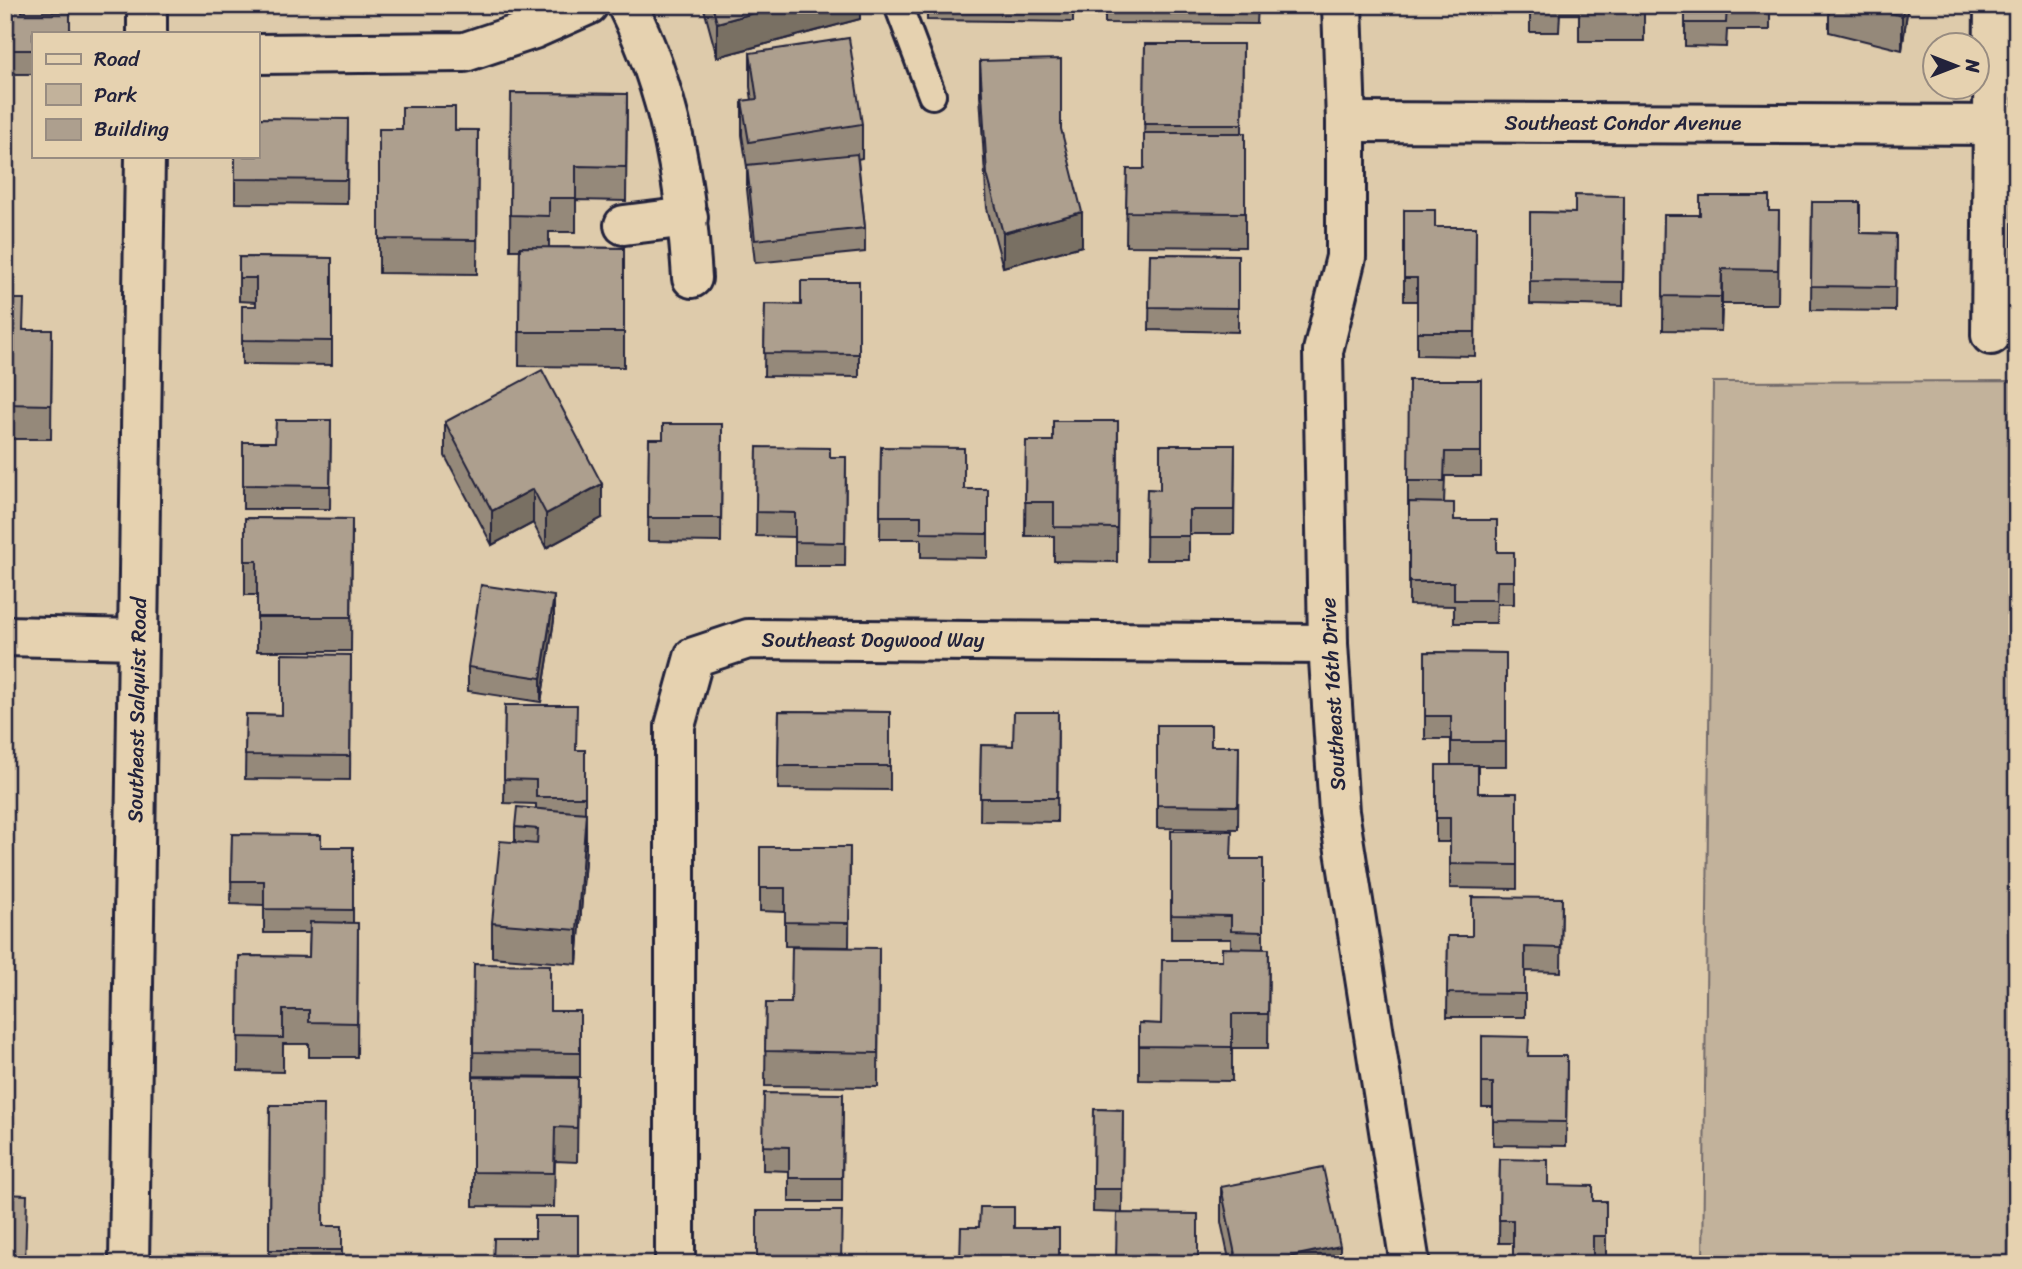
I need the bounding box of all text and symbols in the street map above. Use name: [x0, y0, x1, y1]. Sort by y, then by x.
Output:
legend: [32, 32, 259, 158]
north arrow: [1920, 32, 1990, 102]
text: Road: [94, 40, 141, 78]
text: N: [1956, 58, 1989, 73]
text: Park: [94, 76, 137, 114]
street label: Southeast Condor Avenue: [1505, 104, 1741, 142]
text: Building: [94, 110, 170, 148]
street label: Southeast Salquist Road: [116, 595, 158, 823]
street label: Southeast 16th Drive: [1309, 596, 1357, 792]
street label: Southeast Dogwood Way: [762, 621, 984, 659]

